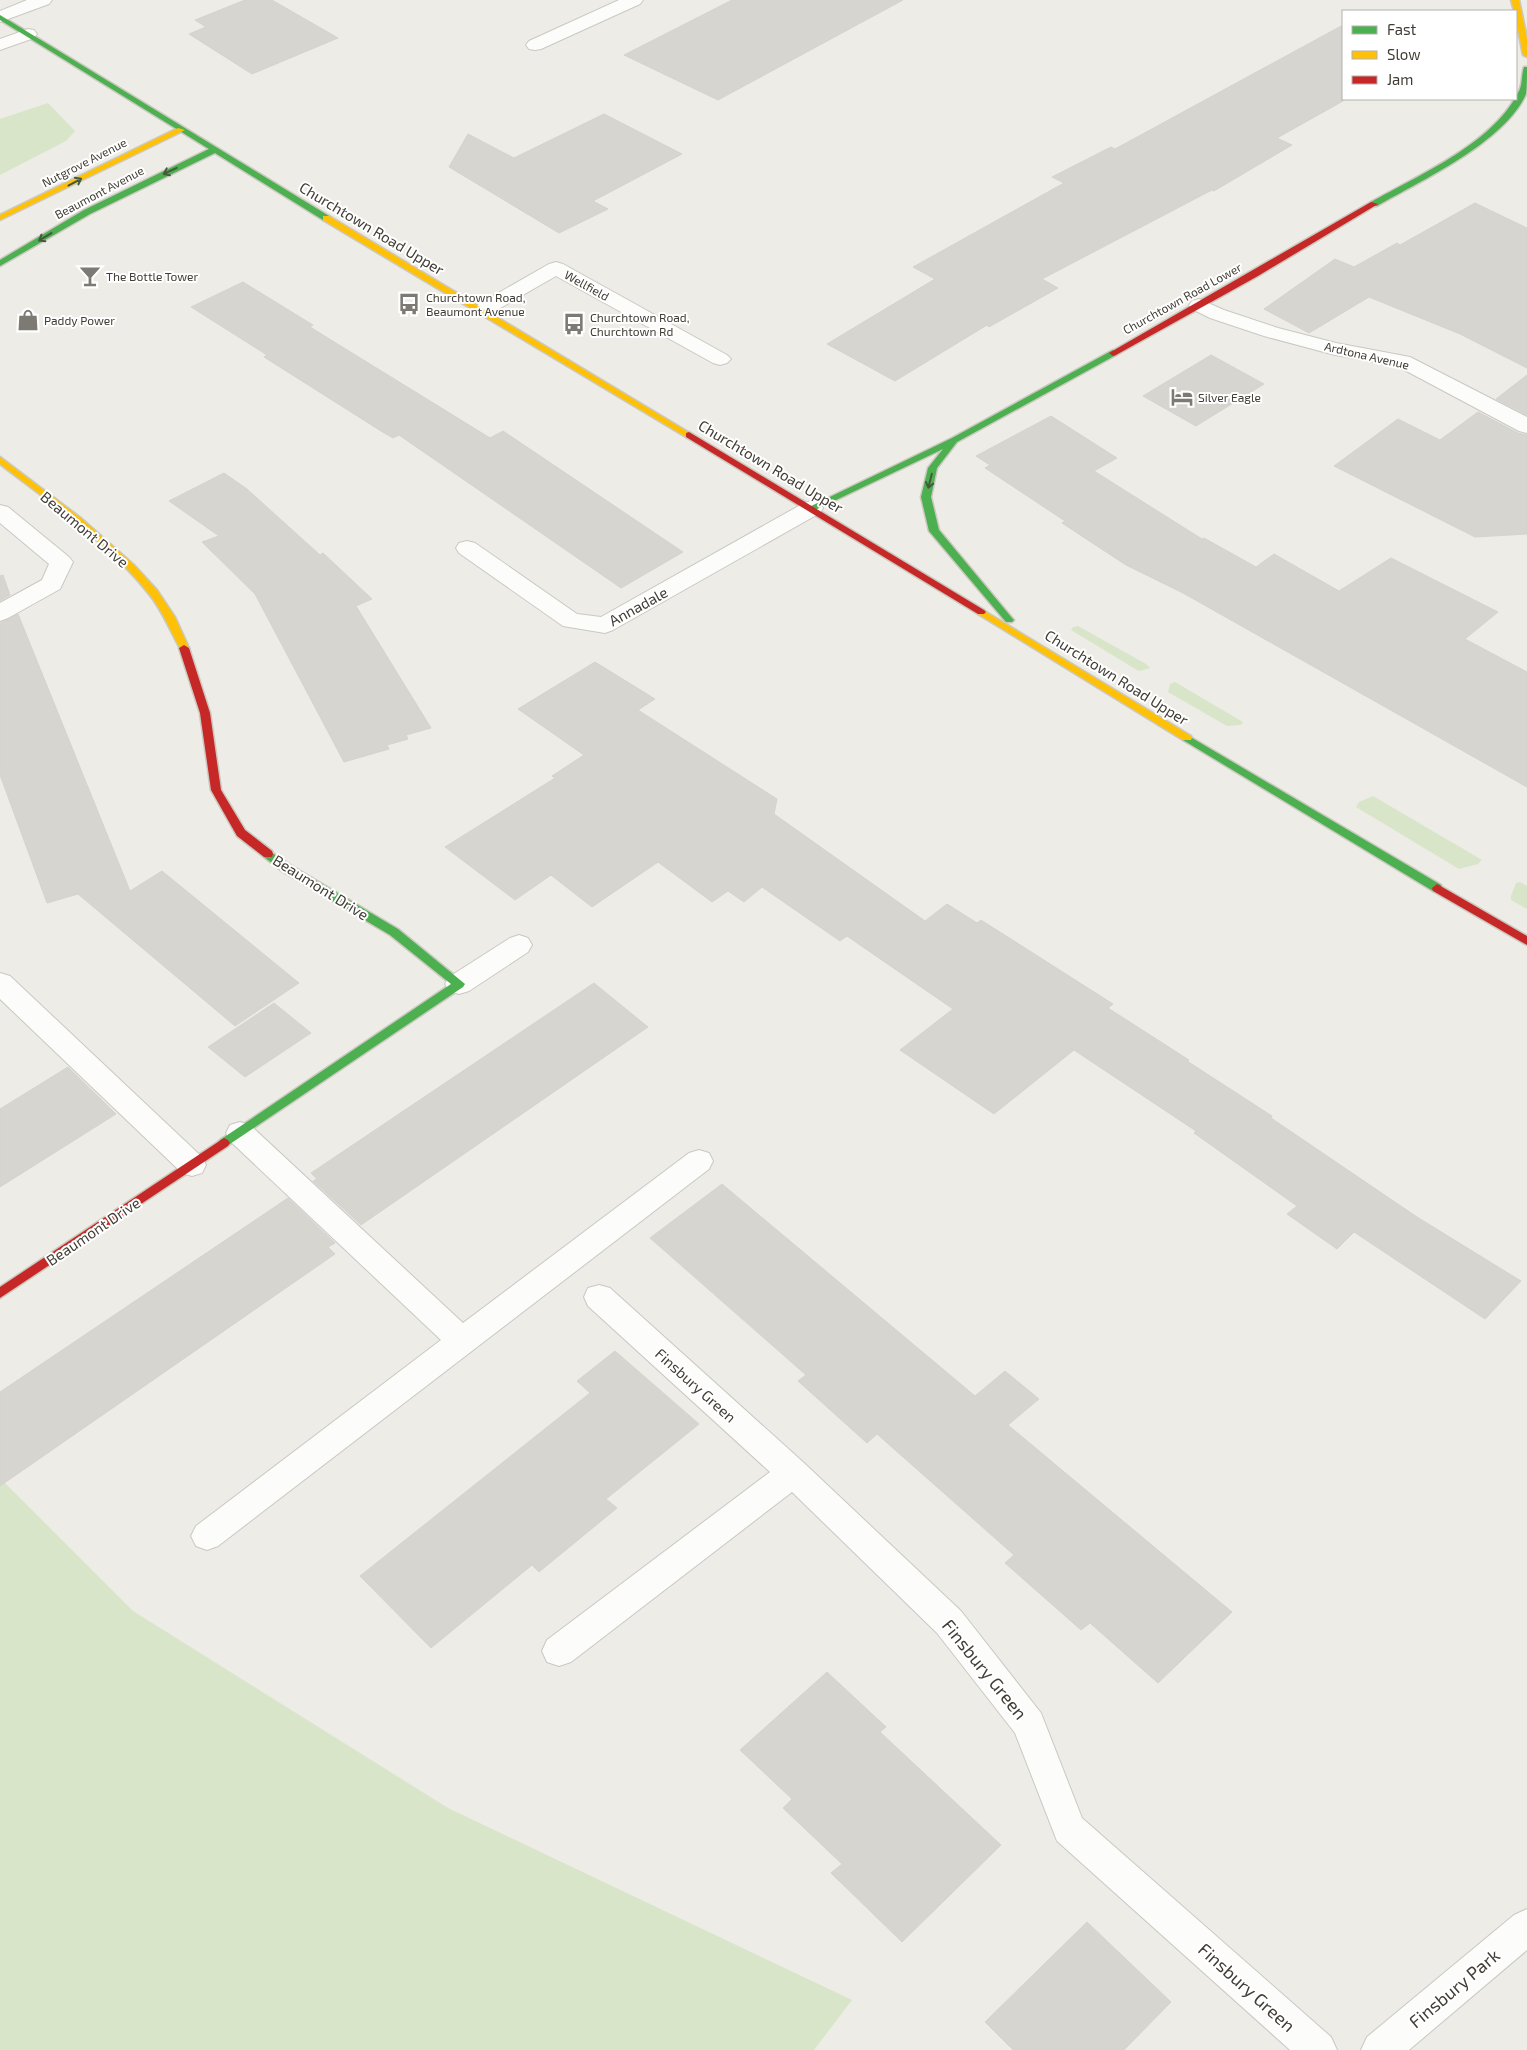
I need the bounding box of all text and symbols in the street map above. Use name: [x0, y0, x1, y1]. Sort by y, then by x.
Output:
legend: [1342, 10, 1517, 100]
text: Fast: [1387, 20, 1417, 38]
text: Slow: [1387, 45, 1421, 63]
text: Jam: [1387, 70, 1413, 88]
street label: Nutgrove Avenue: [39, 135, 129, 189]
street label: Beaumont Avenue: [52, 163, 146, 221]
one-way arrow: [163, 167, 178, 176]
one-way arrow: [68, 177, 83, 187]
street label: Churchtown Road Upper: [296, 178, 448, 278]
one-way arrow: [38, 233, 52, 243]
street label: Churchtown Road Lower: [1120, 259, 1244, 336]
bar icon: The Bottle Tower: [77, 263, 103, 289]
street label: Wellfield: [562, 267, 612, 303]
place label: The Bottle Tower: [106, 269, 199, 283]
place label: Churchtown Road, Beaumont Avenue: [426, 290, 525, 318]
bus stop icon: Churchtown Road, Beaumont Avenue: [396, 291, 422, 317]
shop icon: Paddy Power: [15, 307, 41, 333]
place label: Churchtown Road, Churchtown Rd: [590, 310, 689, 338]
bus stop icon: Churchtown Road, Churchtown Rd: [561, 311, 587, 337]
place label: Paddy Power: [44, 313, 115, 327]
street label: Ardtona Avenue: [1323, 338, 1411, 372]
hotel icon: Silver Eagle: [1169, 384, 1195, 410]
place label: Silver Eagle: [1198, 390, 1261, 404]
street label: Churchtown Road Upper: [695, 416, 847, 516]
one-way arrow: [925, 472, 934, 488]
street label: Beaumont Drive: [37, 487, 133, 571]
street label: Annadale: [605, 583, 671, 629]
street label: Churchtown Road Upper: [1042, 625, 1192, 729]
street label: Beaumont Drive: [270, 850, 372, 924]
street label: Beaumont Drive: [43, 1193, 143, 1269]
street label: Finsbury Green: [652, 1344, 740, 1426]
street label: Finsbury Green: [938, 1614, 1032, 1724]
street label: Finsbury Green: [1194, 1938, 1300, 2036]
street label: Finsbury Park: [1404, 1944, 1504, 2032]

